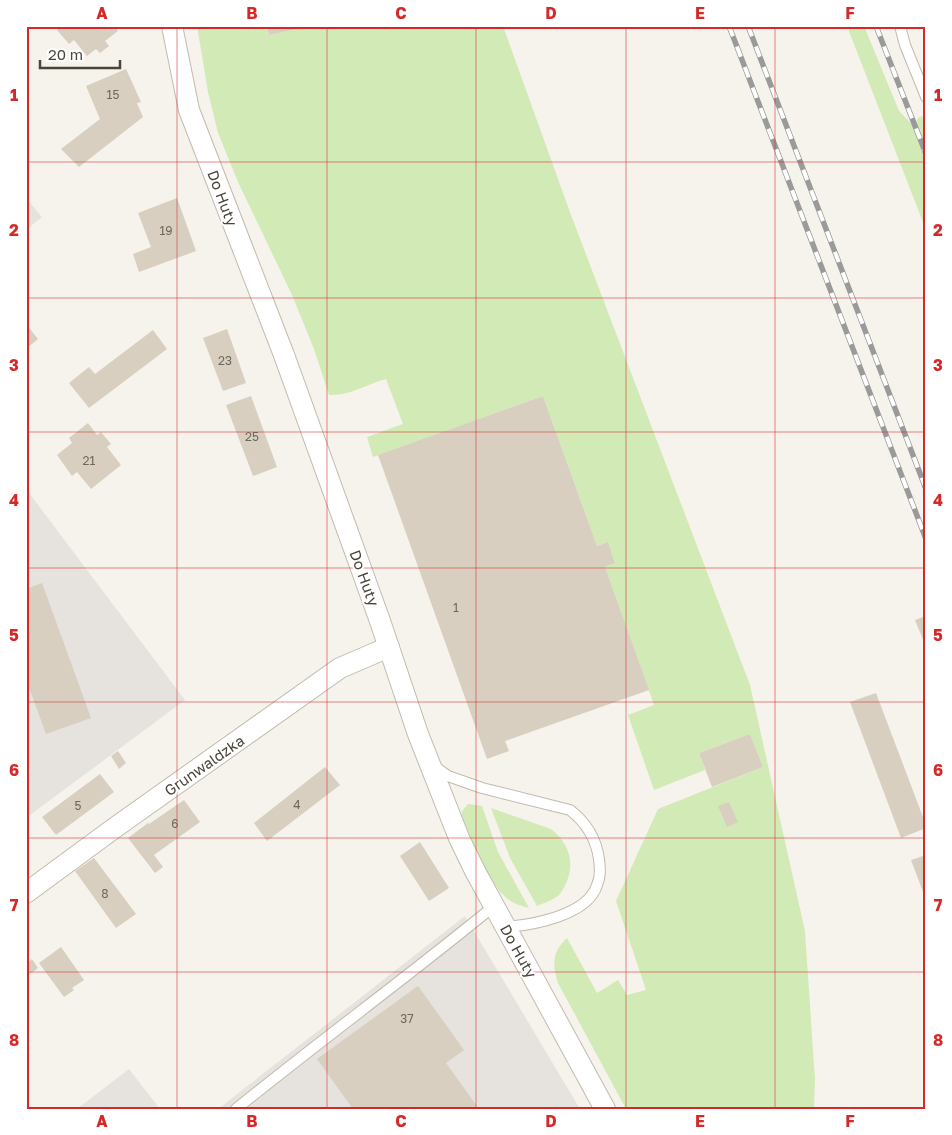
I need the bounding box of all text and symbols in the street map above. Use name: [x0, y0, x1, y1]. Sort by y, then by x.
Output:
text: A: [96, 3, 108, 23]
text: B: [246, 3, 258, 23]
text: C: [395, 3, 407, 23]
text: D: [545, 3, 557, 23]
text: E: [695, 3, 705, 23]
text: F: [845, 3, 855, 23]
scale bar: [40, 38, 120, 70]
text: 20 m: [48, 45, 83, 63]
text: 1: [10, 85, 18, 105]
text: 1: [934, 85, 942, 105]
house number: 15: [107, 87, 119, 102]
street label: Do Huty: [204, 167, 242, 229]
text: 2: [9, 220, 19, 240]
text: 2: [933, 220, 943, 240]
house number: 19: [159, 223, 173, 238]
house number: 23: [218, 353, 232, 368]
text: 3: [9, 355, 19, 375]
text: 3: [933, 355, 943, 375]
house number: 25: [245, 429, 259, 444]
house number: 21: [83, 453, 96, 468]
text: 4: [9, 490, 19, 510]
text: 4: [933, 490, 943, 510]
street label: Do Huty: [347, 547, 384, 609]
house number: 1: [453, 600, 459, 615]
text: 5: [9, 625, 19, 645]
text: 5: [933, 625, 943, 645]
street label: Grunwaldzka: [161, 731, 247, 799]
text: 6: [9, 760, 19, 780]
text: 6: [933, 760, 943, 780]
house number: 4: [293, 797, 301, 812]
house number: 5: [75, 798, 82, 813]
house number: 6: [171, 816, 179, 831]
house number: 8: [101, 886, 109, 901]
text: 7: [10, 895, 19, 915]
text: 7: [934, 895, 943, 915]
street label: Do Huty: [497, 921, 541, 981]
house number: 37: [400, 1011, 414, 1026]
text: 8: [9, 1030, 19, 1050]
text: 8: [933, 1030, 943, 1050]
text: A: [96, 1111, 108, 1131]
text: B: [246, 1111, 258, 1131]
text: C: [395, 1111, 407, 1131]
text: D: [545, 1111, 557, 1131]
text: E: [695, 1111, 705, 1131]
text: F: [845, 1111, 855, 1131]

